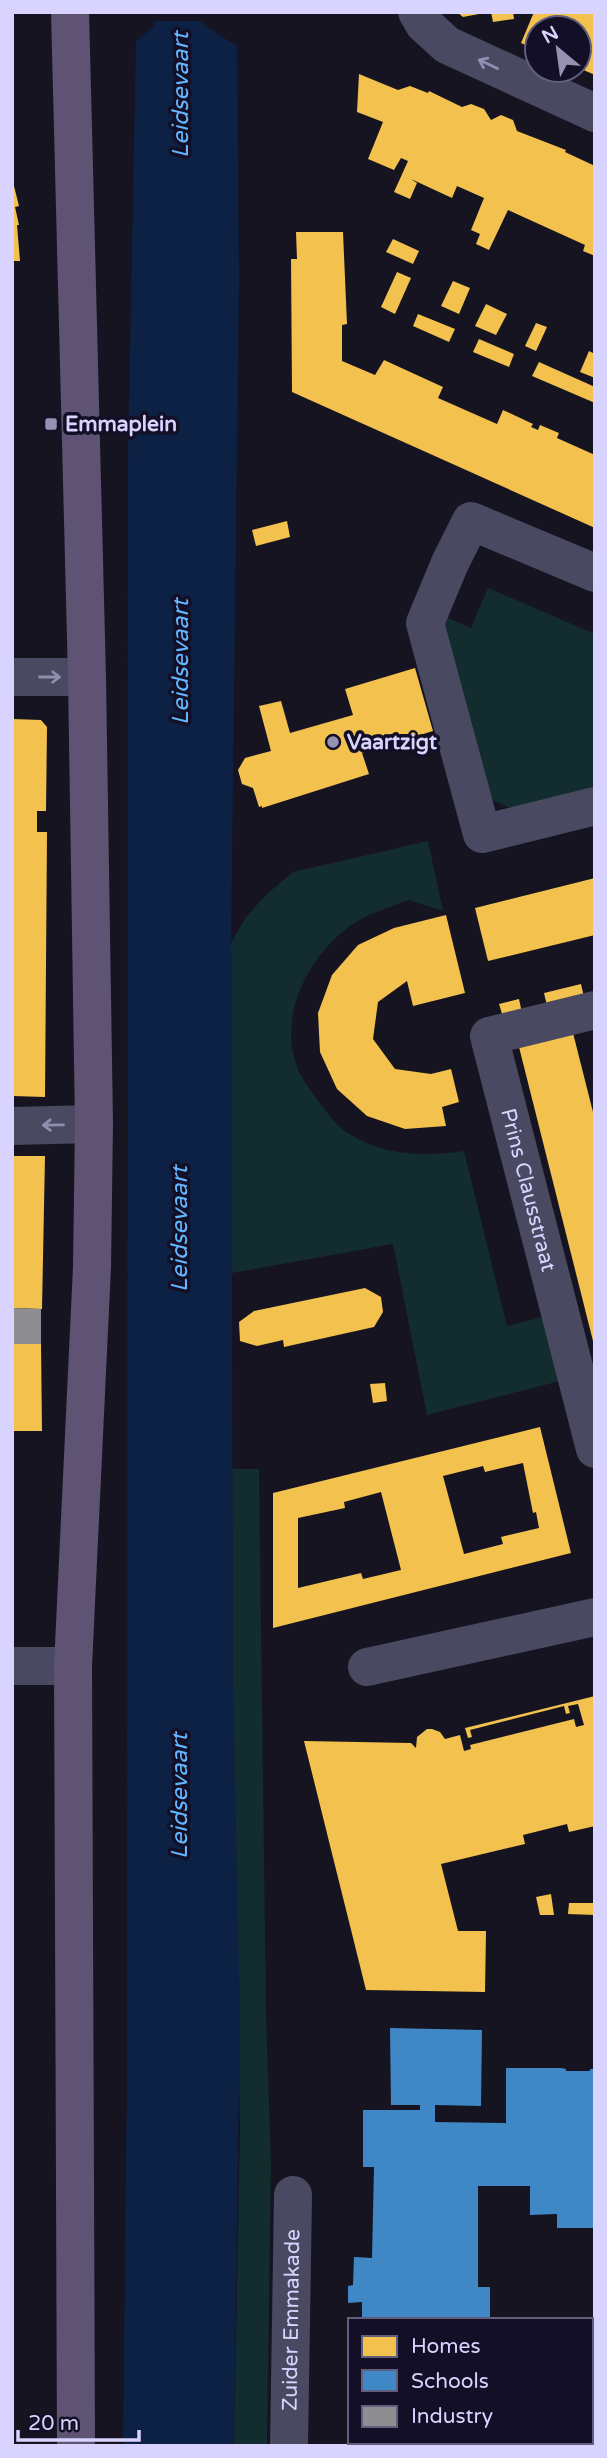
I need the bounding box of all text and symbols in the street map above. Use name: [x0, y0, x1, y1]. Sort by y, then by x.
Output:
north arrow: [523, 14, 593, 84]
text: N: [538, 22, 562, 48]
water label: Leidsevaart: [167, 30, 195, 158]
one-way arrow: [478, 57, 499, 70]
place label: Emmaplein: [65, 412, 177, 437]
marker: Emmaplein: [43, 416, 59, 432]
water label: Leidsevaart: [167, 597, 195, 725]
one-way arrow: [38, 670, 61, 684]
place label: Vaartzigt: [347, 730, 437, 755]
marker: Vaartzigt: [325, 734, 341, 750]
street label: Prins Clausstraat: [496, 1106, 561, 1274]
one-way arrow: [42, 1118, 65, 1132]
water label: Leidsevaart: [166, 1164, 194, 1292]
water label: Leidsevaart: [166, 1731, 194, 1859]
street label: Zuider Emmakade: [277, 2229, 305, 2411]
legend: [348, 2318, 593, 2444]
text: Homes: [411, 2334, 481, 2359]
text: Schools: [411, 2369, 489, 2394]
scale bar: [18, 2398, 138, 2442]
text: Industry: [411, 2404, 493, 2429]
text: 20 m: [28, 2411, 79, 2436]

